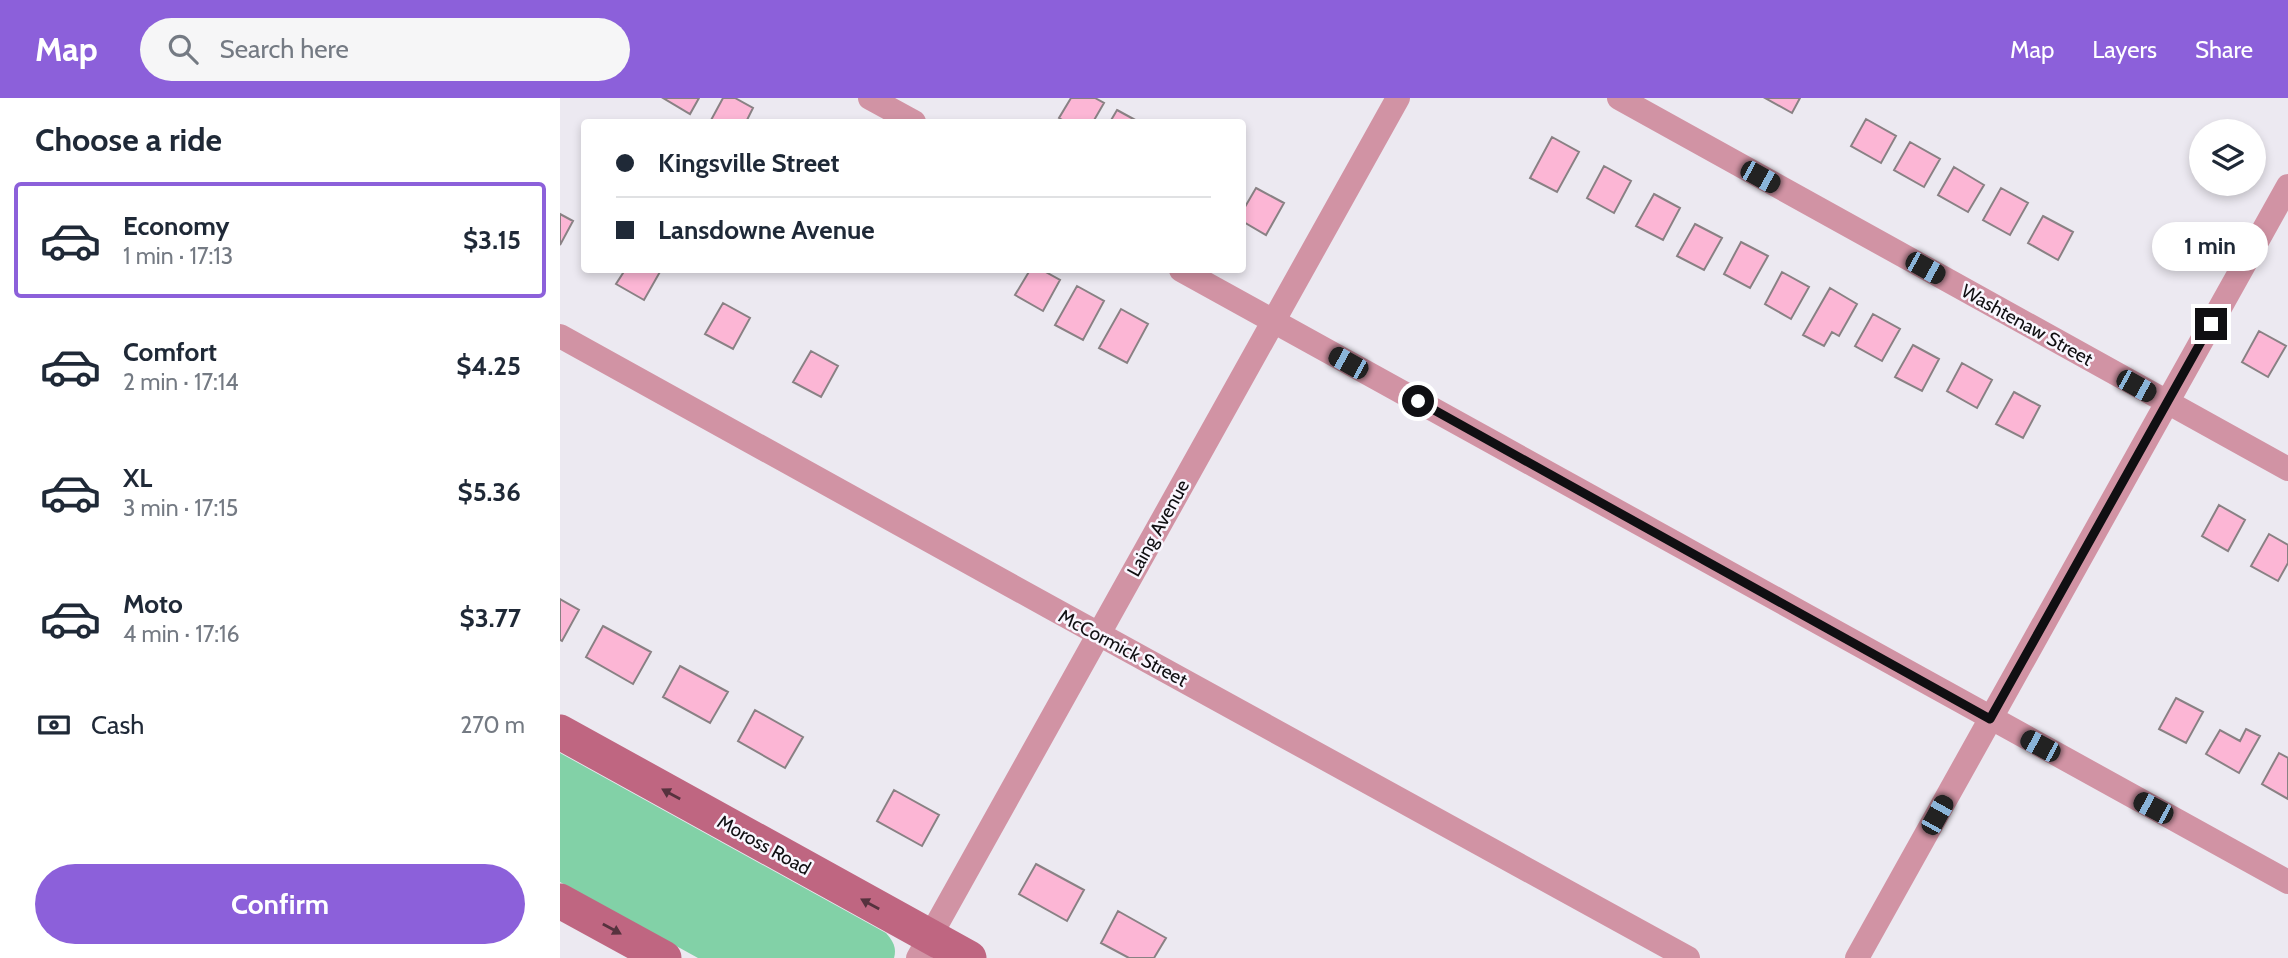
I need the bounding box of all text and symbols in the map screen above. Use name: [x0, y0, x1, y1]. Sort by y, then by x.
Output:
search box: [140, 18, 630, 81]
text: Map: [35, 29, 98, 69]
icon: search: [164, 30, 202, 68]
text: Search here: [220, 33, 349, 65]
text: Map: [2010, 35, 2054, 64]
text: Layers: [2092, 35, 2157, 64]
text: Share: [2195, 35, 2253, 64]
map controls: [2189, 119, 2266, 196]
button: layers: [2189, 119, 2266, 196]
text: Choose a ride: [35, 120, 222, 159]
text: Kingsville Street: [658, 147, 839, 179]
car: [1737, 158, 1784, 196]
icon: car: [39, 209, 102, 272]
text: Economy: [123, 210, 229, 242]
text: Lansdowne Avenue: [658, 214, 875, 246]
callout: 1 min: [2153, 222, 2269, 272]
text: $3.15: [463, 224, 521, 256]
text: 1 min: [2184, 232, 2236, 260]
text: 1 min · 17:13: [123, 242, 233, 270]
car: [1902, 249, 1949, 287]
street label: Washtenaw Street: [1957, 279, 2097, 371]
route end: [2195, 308, 2227, 340]
icon: car: [39, 335, 102, 398]
text: Comfort: [123, 336, 217, 368]
car: [1325, 344, 1372, 382]
text: $4.25: [456, 350, 521, 382]
car: [2113, 367, 2160, 405]
text: 2 min · 17:14: [123, 368, 239, 396]
route start: [1402, 385, 1434, 417]
icon: car: [39, 461, 102, 524]
text: XL: [123, 462, 152, 494]
street label: Laing Avenue: [1122, 475, 1194, 580]
text: $5.36: [458, 476, 521, 508]
text: 3 min · 17:15: [123, 494, 238, 522]
icon: car: [39, 587, 102, 650]
text: Moto: [123, 588, 183, 620]
text: $3.77: [460, 602, 521, 634]
street label: McCormick Street: [1055, 604, 1192, 692]
text: 4 min · 17:16: [123, 620, 240, 648]
icon: cash: [35, 706, 73, 744]
text: Cash: [91, 709, 144, 741]
text: 270 m: [460, 711, 525, 739]
car: [2017, 727, 2064, 765]
one-way arrow: [661, 788, 681, 799]
car: [2130, 789, 2177, 827]
car: [1918, 792, 1957, 838]
street label: Moross Road: [713, 810, 815, 880]
button: Confirm: [35, 864, 525, 944]
one-way arrow: [860, 898, 880, 910]
one-way arrow: [602, 923, 622, 935]

